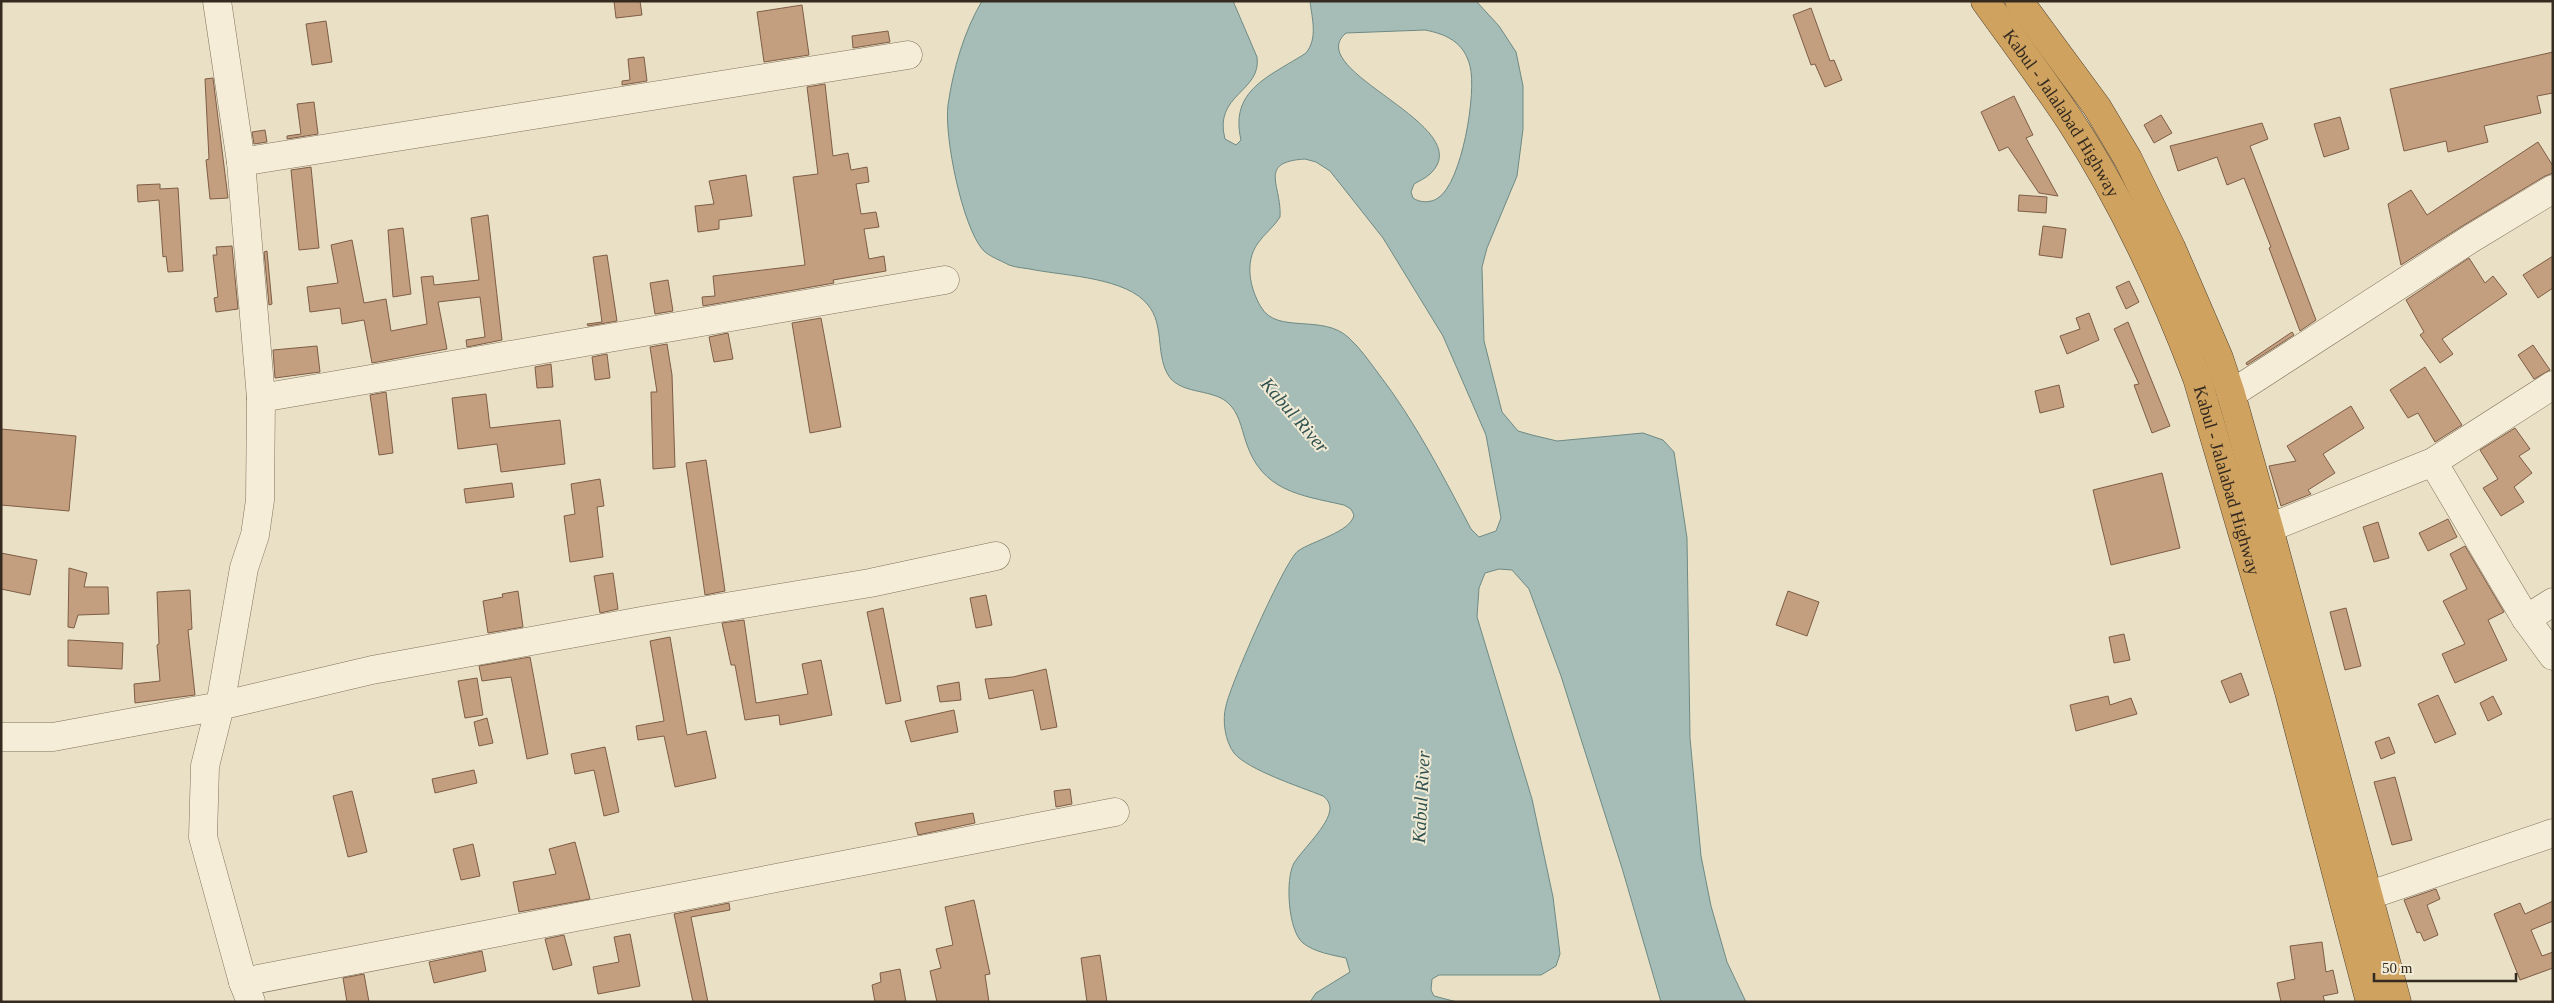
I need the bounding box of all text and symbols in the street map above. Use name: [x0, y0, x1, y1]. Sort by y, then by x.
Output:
street label: Kabul - Jalalabad Highway: [1999, 26, 2124, 201]
water label: Kabul River: [1256, 373, 1334, 457]
street label: Kabul - Jalalabad Highway: [2190, 383, 2264, 578]
water label: Kabul River: [1408, 750, 1434, 845]
scale bar: [2374, 950, 2516, 982]
text: 50 m: [2382, 960, 2413, 976]

